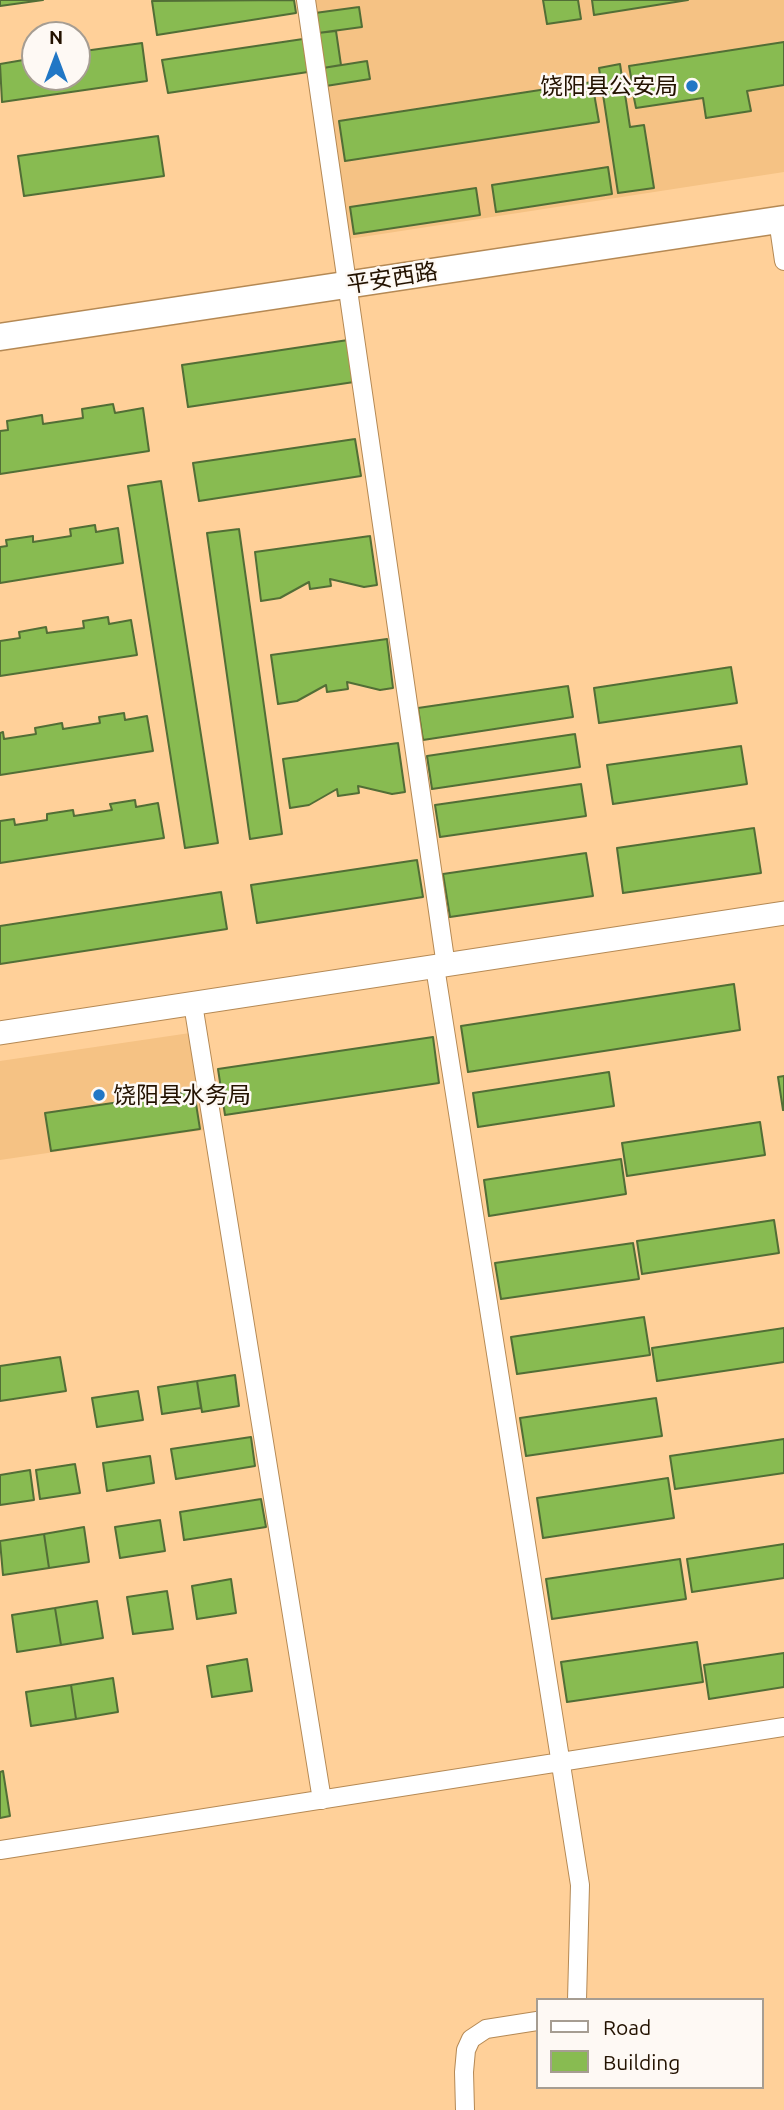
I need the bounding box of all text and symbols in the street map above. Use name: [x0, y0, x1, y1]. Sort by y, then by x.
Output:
north arrow: [21, 21, 91, 91]
text: N: [49, 26, 63, 48]
place label: 饶阳县公安局: [540, 72, 678, 100]
marker: 饶阳县公安局: [684, 78, 700, 94]
street label: 平安西路: [344, 257, 440, 299]
place label: 饶阳县水务局: [113, 1081, 251, 1109]
marker: 饶阳县水务局: [91, 1087, 107, 1103]
legend: [536, 1998, 763, 2089]
text: Road: [603, 2015, 651, 2039]
text: Building: [603, 2050, 680, 2074]

